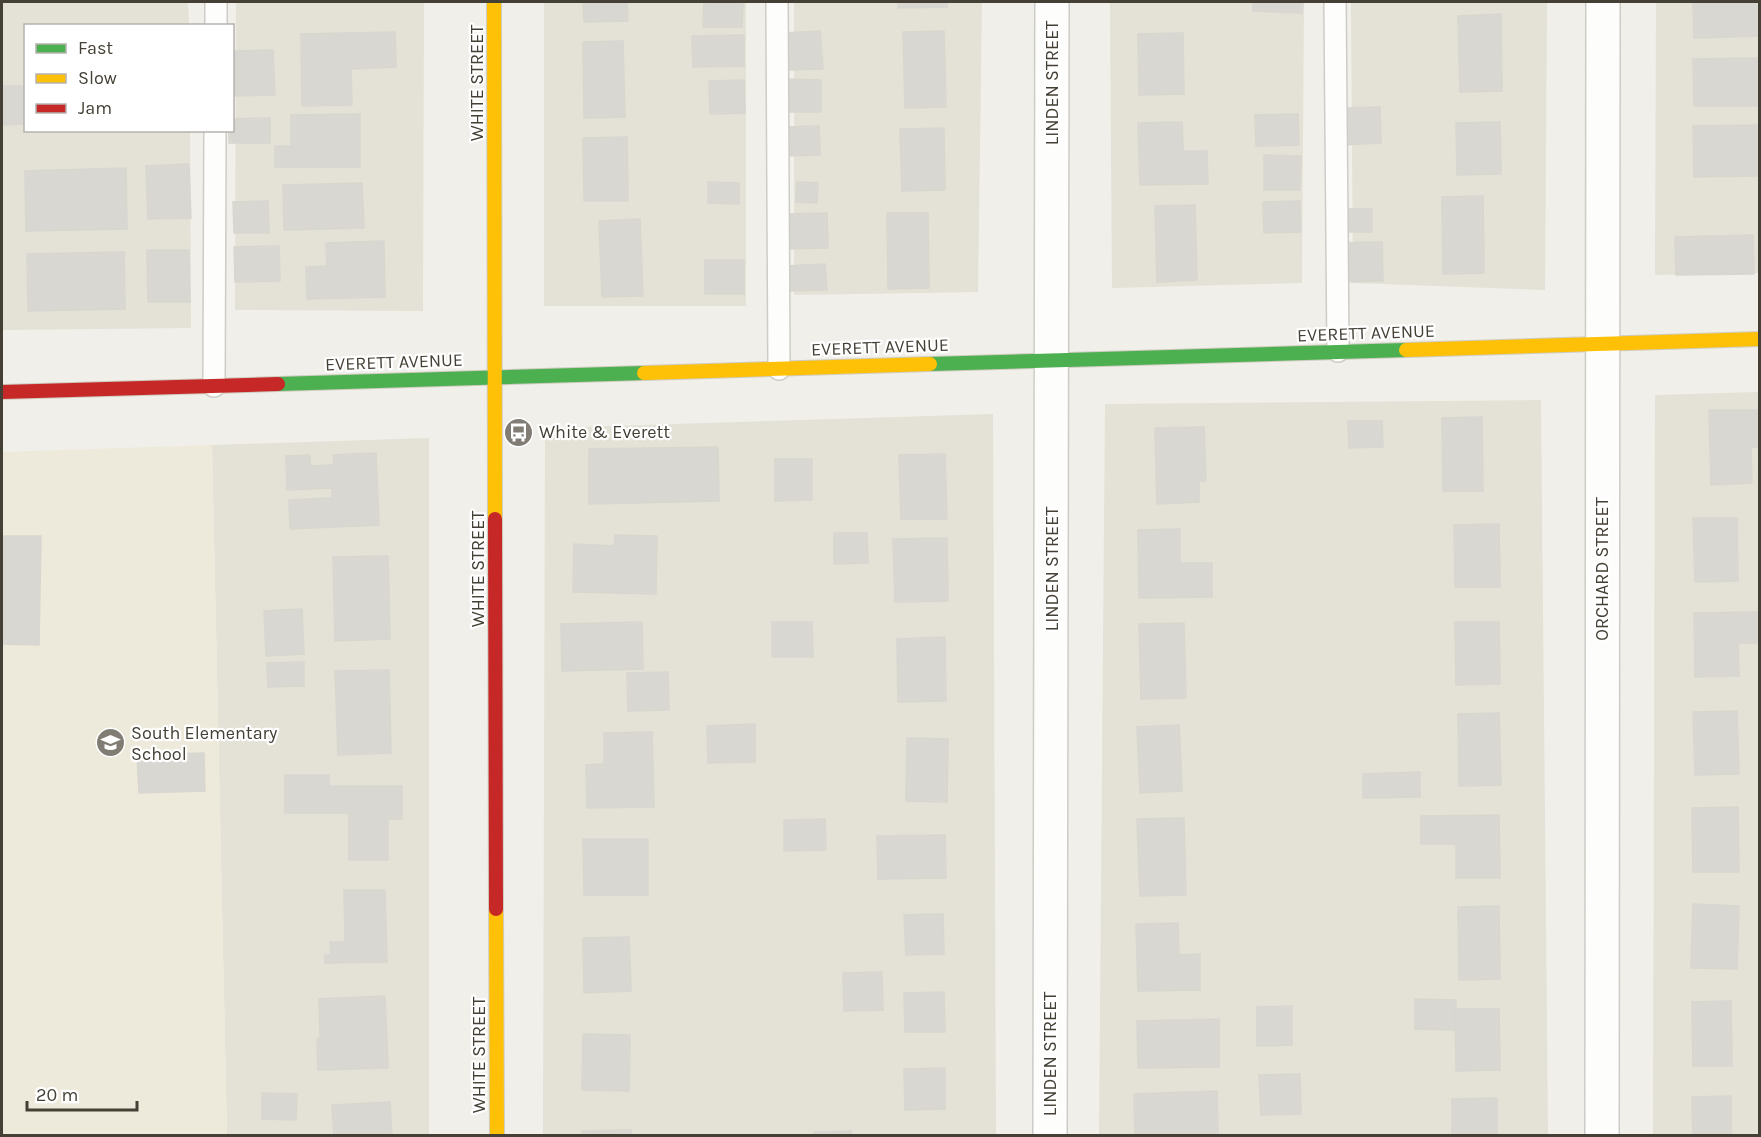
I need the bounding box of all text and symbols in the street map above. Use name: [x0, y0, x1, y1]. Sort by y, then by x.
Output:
street label: LINDEN STREET: [1041, 21, 1063, 145]
legend: [24, 24, 234, 132]
street label: WHITE STREET: [466, 25, 488, 141]
text: Fast: [78, 37, 113, 59]
text: Slow: [78, 67, 117, 89]
text: Jam: [78, 97, 112, 119]
street label: EVERETT AVENUE: [1297, 320, 1435, 346]
street label: EVERETT AVENUE: [811, 334, 949, 360]
street label: EVERETT AVENUE: [325, 349, 463, 375]
bus stop icon: White & Everett: [502, 416, 534, 448]
place label: White & Everett: [539, 421, 670, 443]
street label: ORCHARD STREET: [1591, 497, 1613, 641]
street label: LINDEN STREET: [1041, 507, 1063, 631]
street label: WHITE STREET: [467, 511, 489, 627]
place label: South Elementary School: [131, 722, 278, 765]
school or university icon: South Elementary School: [94, 727, 126, 759]
street label: LINDEN STREET: [1039, 992, 1061, 1116]
street label: WHITE STREET: [468, 997, 490, 1113]
scale bar: [27, 1074, 136, 1112]
text: 20 m: [36, 1084, 78, 1106]

